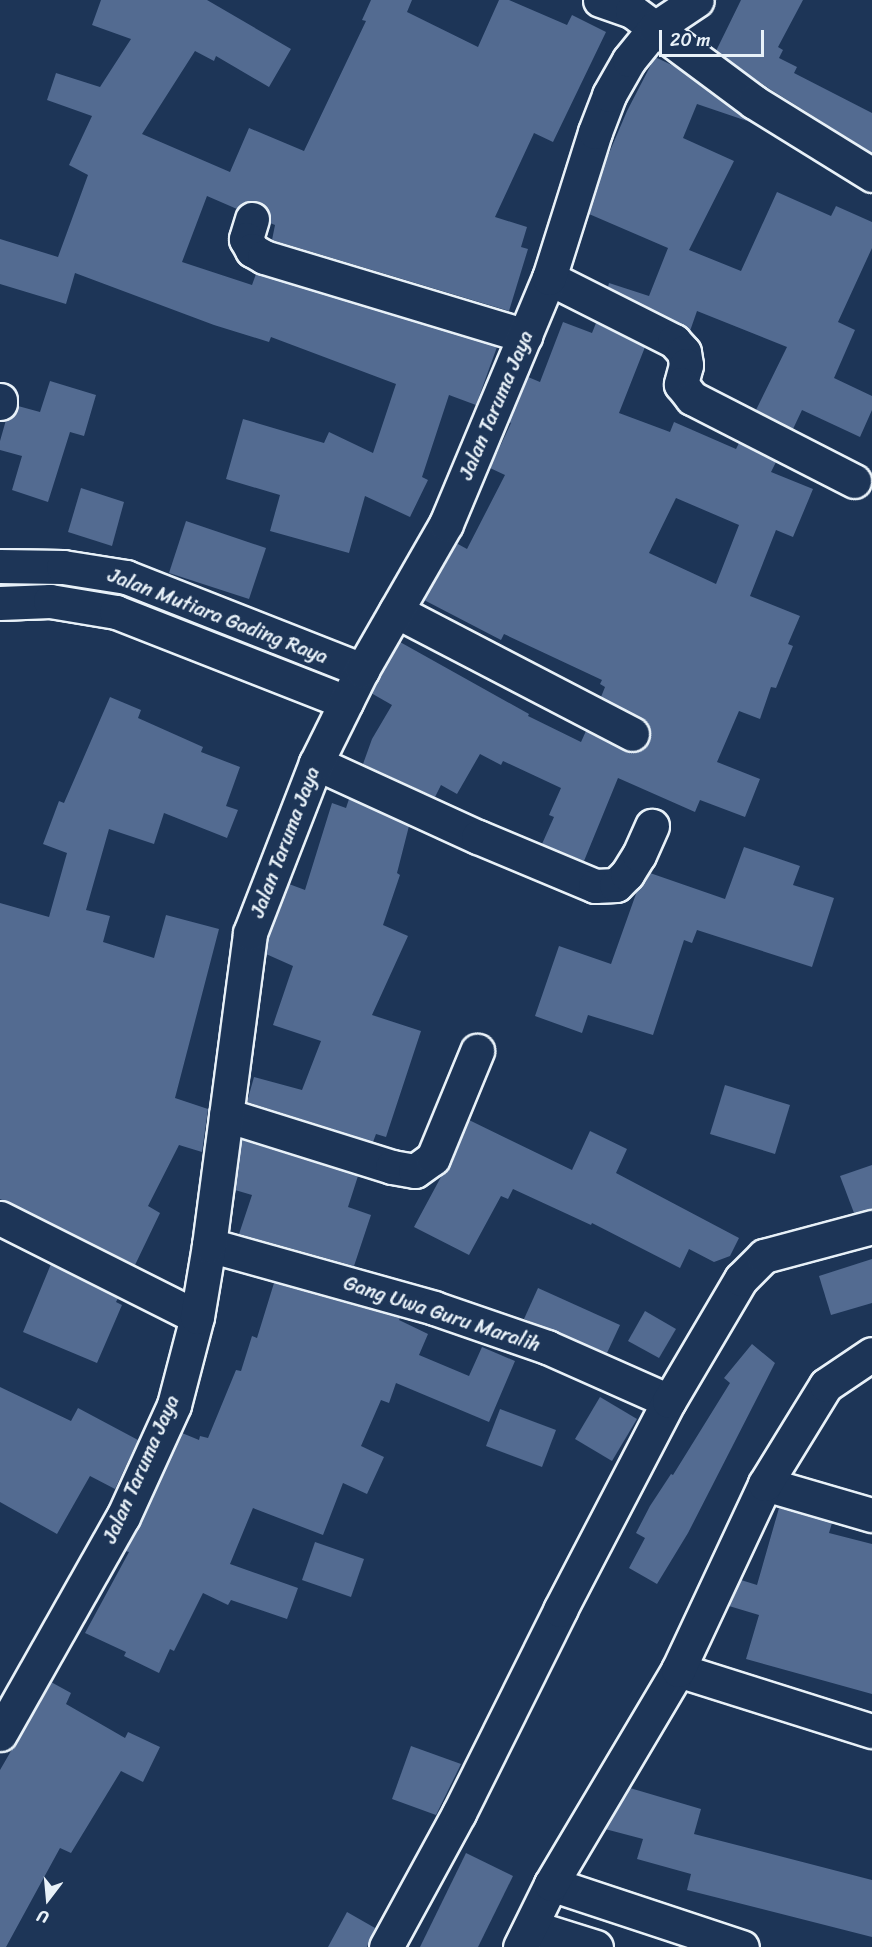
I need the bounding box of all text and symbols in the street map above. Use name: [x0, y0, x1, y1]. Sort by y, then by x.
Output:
scale bar: [662, 18, 767, 56]
text: 20 m: [670, 24, 710, 56]
street label: Jalan Taruma Jaya: [454, 327, 538, 483]
street label: Jalan Mutiara Gading Raya: [105, 563, 331, 669]
street label: Jalan Taruma Jaya: [245, 763, 325, 921]
street label: Gang Uwa Guru Maralih: [341, 1271, 543, 1357]
street label: Jalan Taruma Jaya: [98, 1391, 184, 1547]
north arrow: [18, 1869, 78, 1929]
text: U: [34, 1901, 52, 1932]

